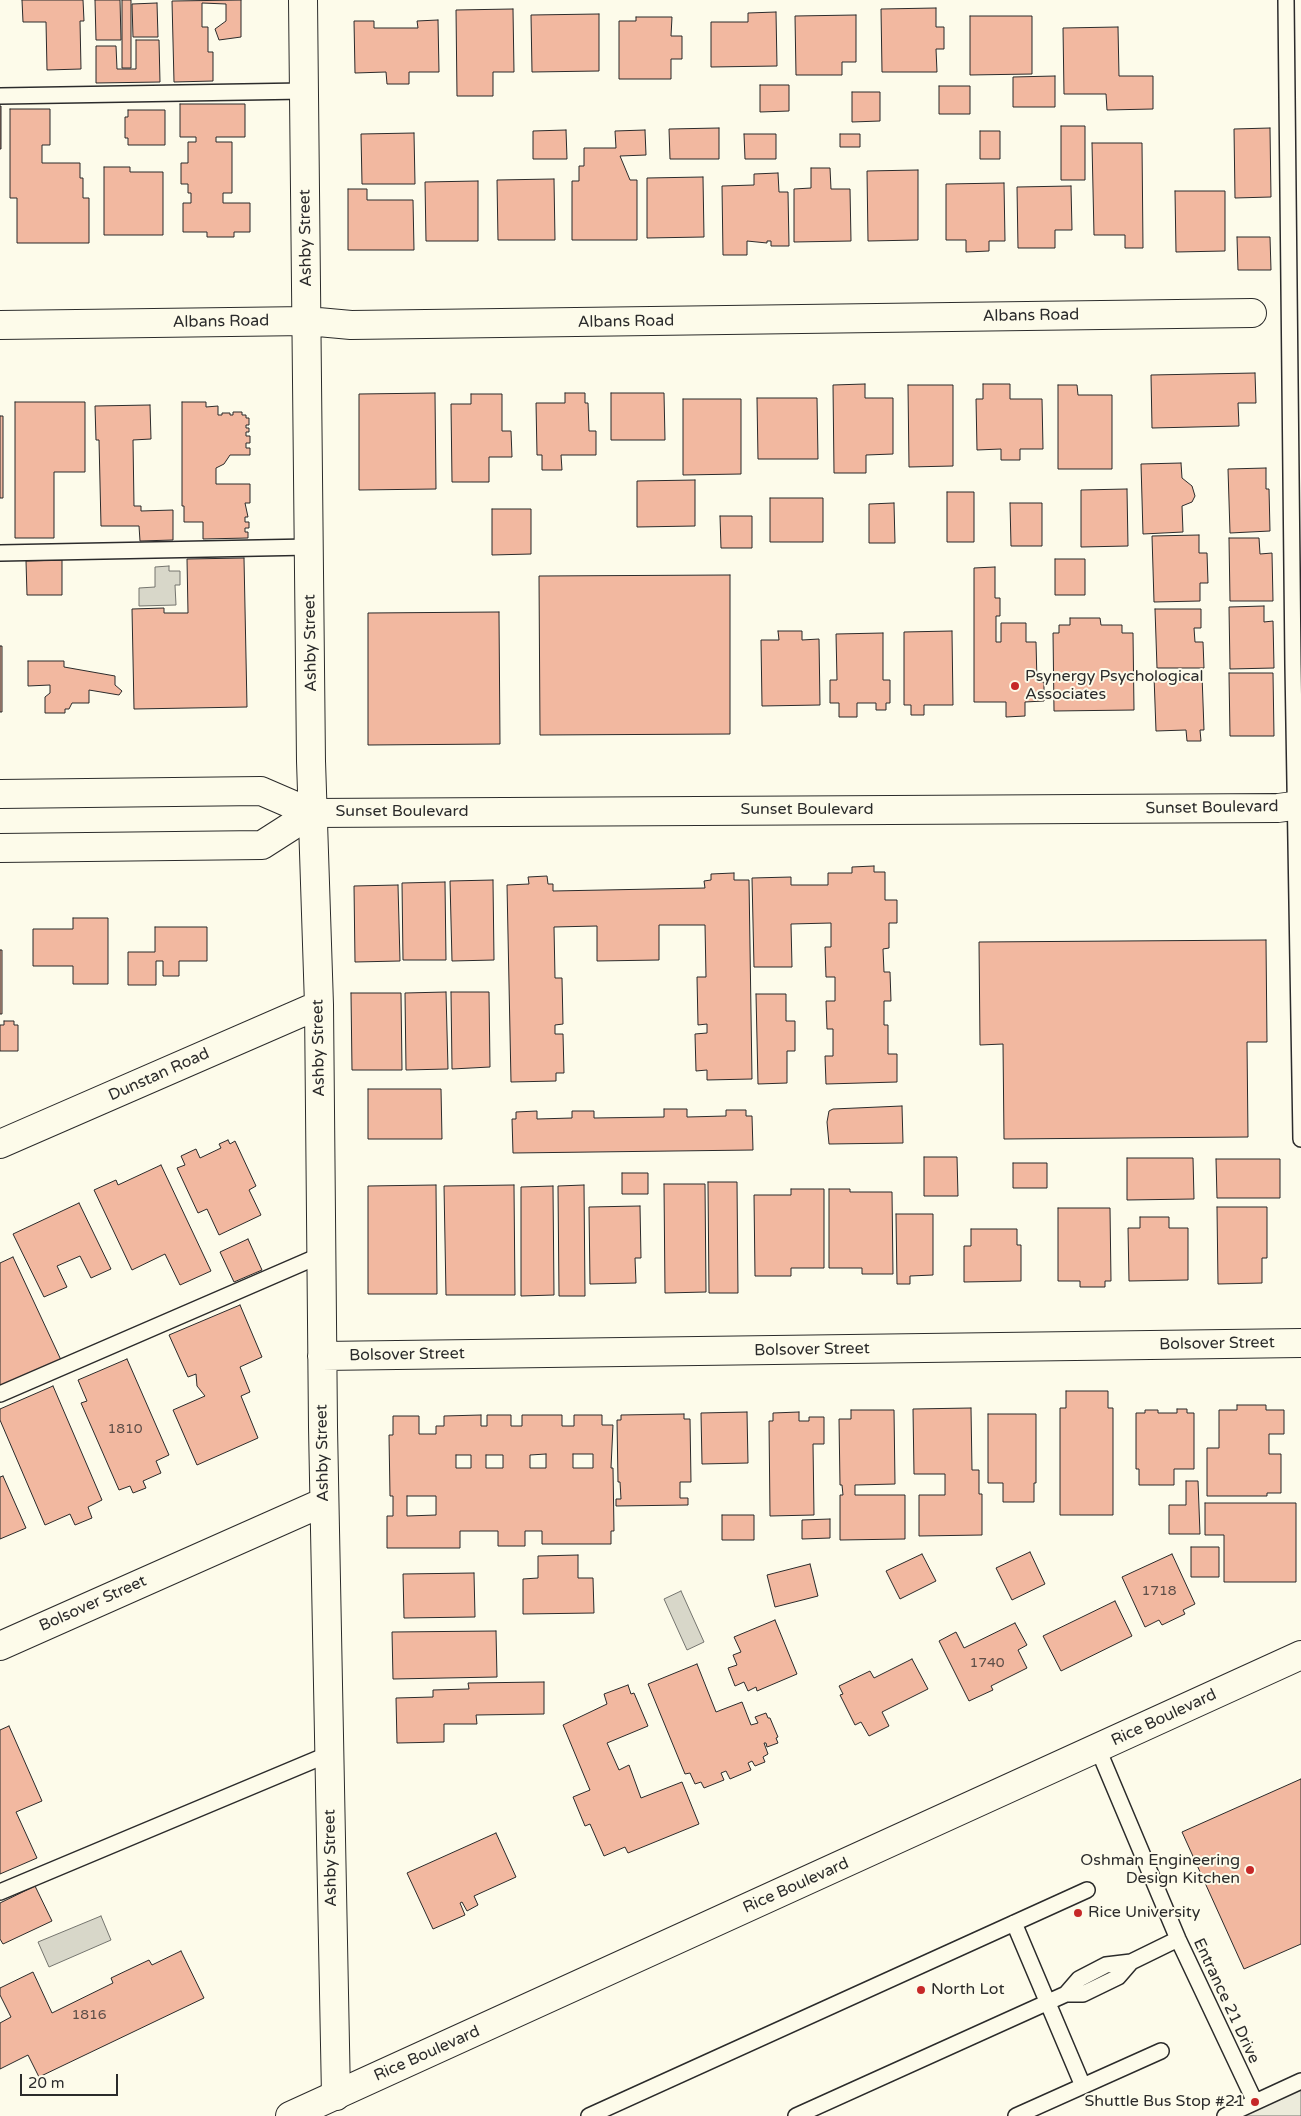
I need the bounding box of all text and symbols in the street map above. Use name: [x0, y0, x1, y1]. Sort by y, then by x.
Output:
street label: Ashby Street: [296, 189, 316, 287]
street label: Albans Road: [982, 306, 1080, 326]
street label: Albans Road: [172, 312, 270, 332]
street label: Albans Road: [577, 312, 675, 332]
street label: Ashby Street: [301, 594, 321, 692]
place label: Psynergy Psychological Associates: [1025, 667, 1203, 705]
marker: Psynergy Psychological Associates: [1009, 680, 1021, 692]
street label: Sunset Boulevard: [1145, 797, 1279, 819]
street label: Sunset Boulevard: [740, 800, 874, 820]
street label: Sunset Boulevard: [335, 802, 469, 822]
street label: Ashby Street: [309, 999, 329, 1097]
street label: Dunstan Road: [106, 1044, 212, 1106]
street label: Bolsover Street: [1159, 1333, 1275, 1355]
street label: Bolsover Street: [754, 1339, 870, 1361]
street label: Bolsover Street: [349, 1344, 465, 1366]
street label: Ashby Street: [313, 1404, 333, 1502]
house number: 1810: [107, 1421, 143, 1437]
street label: Bolsover Street: [36, 1572, 150, 1636]
house number: 1718: [1141, 1583, 1177, 1599]
house number: 1740: [969, 1655, 1005, 1671]
street label: Rice Boulevard: [1108, 1685, 1220, 1751]
street label: Ashby Street: [321, 1809, 341, 1907]
place label: Oshman Engineering Design Kitchen: [1080, 1851, 1240, 1889]
street label: Rice Boulevard: [740, 1854, 852, 1918]
marker: Oshman Engineering Design Kitchen: [1244, 1864, 1256, 1876]
place label: Rice University: [1088, 1903, 1200, 1923]
marker: Rice University: [1072, 1907, 1084, 1919]
street label: Entrance 21 Drive: [1189, 1935, 1263, 2067]
place label: North Lot: [931, 1980, 1004, 2000]
marker: North Lot: [915, 1984, 927, 1996]
house number: 1816: [71, 2007, 107, 2023]
street label: Rice Boulevard: [371, 2022, 483, 2086]
scale bar: [22, 2064, 120, 2096]
text: 20 m: [28, 2074, 65, 2092]
place label: Shuttle Bus Stop #21: [1084, 2092, 1245, 2112]
marker: Shuttle Bus Stop #21: [1249, 2096, 1261, 2108]

